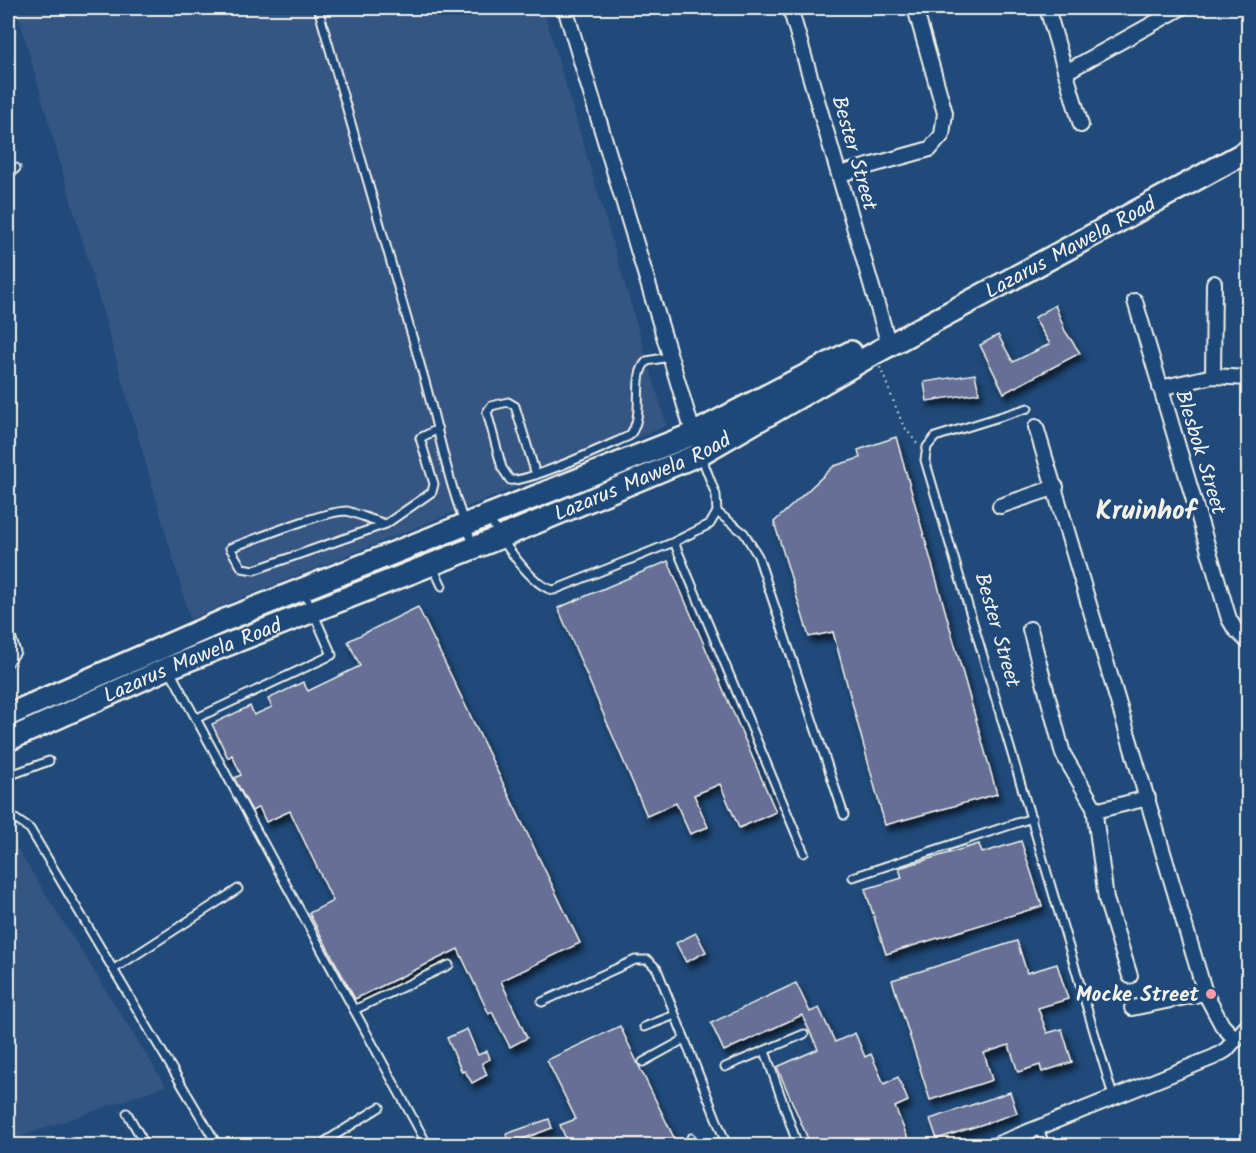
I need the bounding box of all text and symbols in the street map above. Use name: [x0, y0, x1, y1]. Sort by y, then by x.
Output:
street label: Bester Street: [821, 92, 886, 216]
street label: Lazarus Mawela Road: [979, 188, 1163, 308]
street label: Blesbok Street: [1165, 386, 1234, 520]
street label: Lazarus Mawela Road: [549, 424, 738, 531]
district label: Kruinhof: [1096, 490, 1198, 533]
street label: Bester Street: [964, 569, 1029, 693]
street label: Lazarus Mawela Road: [98, 610, 287, 713]
place label: Mocke Street: [1076, 979, 1200, 1012]
marker: Mocke Street: [1204, 987, 1218, 1001]

